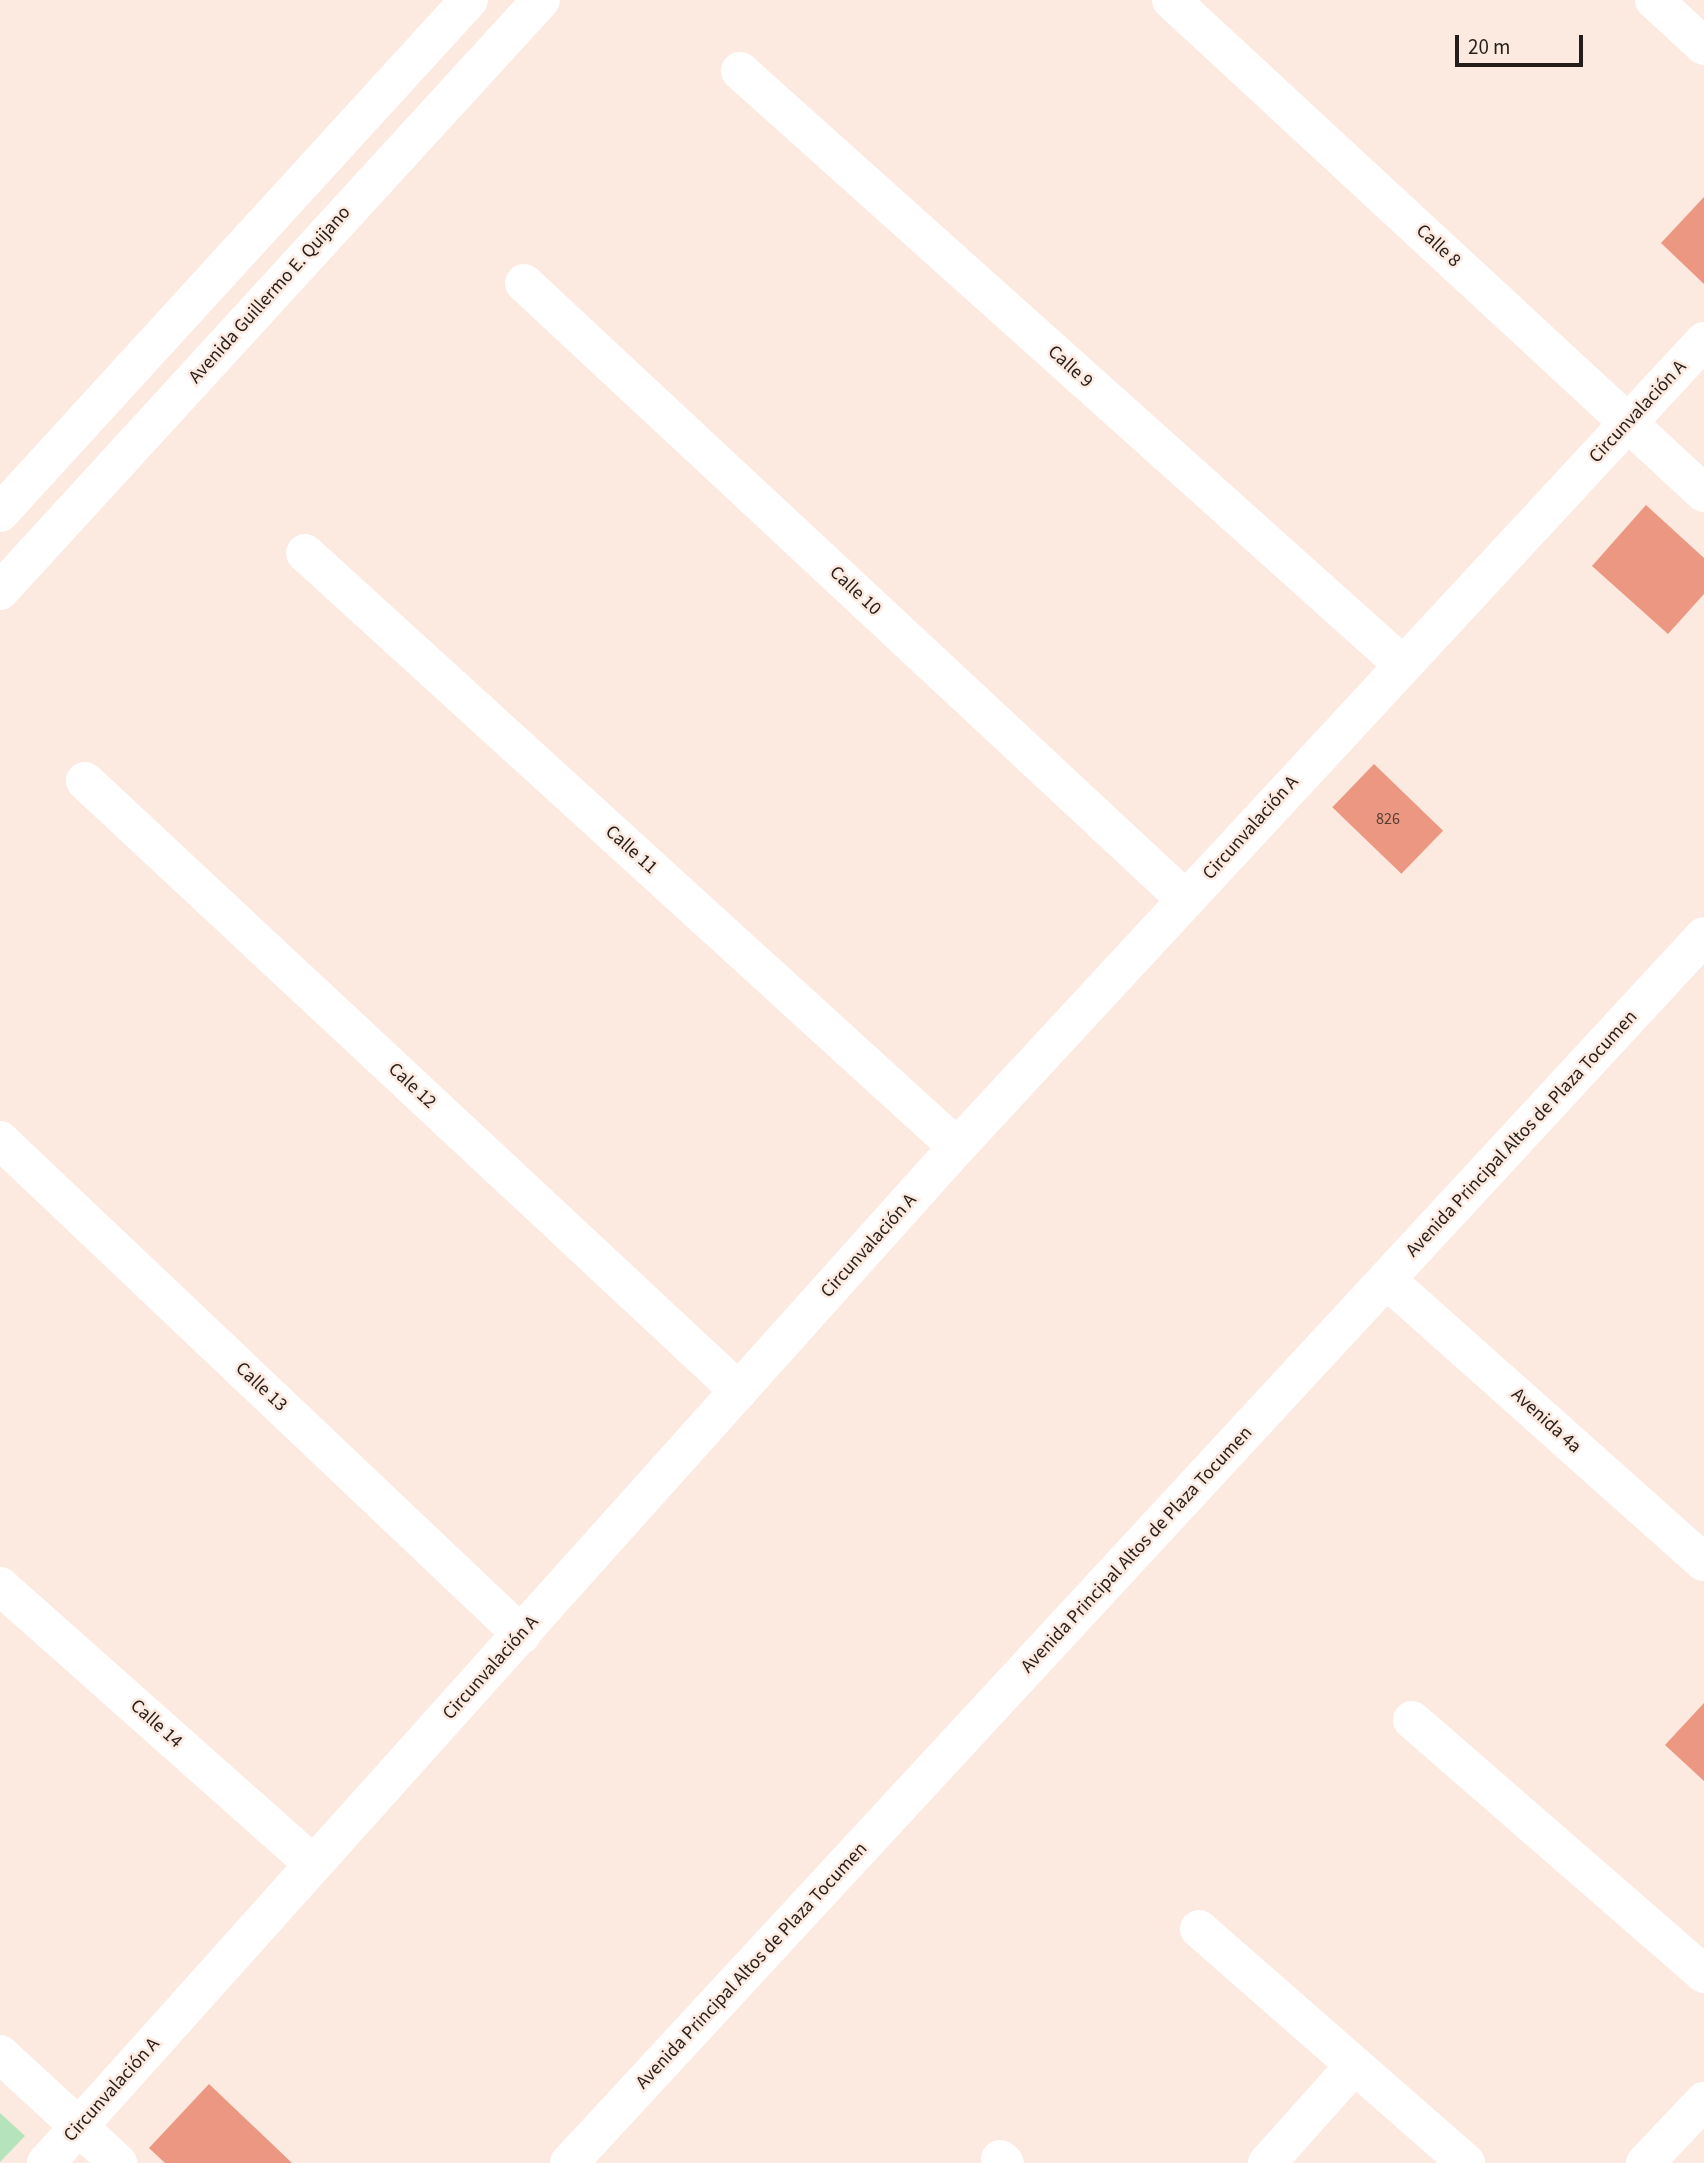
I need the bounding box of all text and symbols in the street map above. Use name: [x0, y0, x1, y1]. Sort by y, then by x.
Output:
scale bar: [1459, 21, 1587, 65]
text: 20 m: [1468, 32, 1510, 62]
street label: Avenida Guillermo E. Quijano: [184, 202, 356, 388]
street label: Calle 8: [1411, 220, 1465, 272]
street label: Calle 9: [1043, 341, 1097, 393]
street label: Circunvalación A: [1585, 356, 1691, 468]
street label: Calle 10: [824, 561, 886, 621]
street label: Circunvalación A: [1198, 771, 1304, 885]
house number: 826: [1376, 809, 1400, 829]
street label: Calle 11: [600, 821, 662, 879]
street label: Avenida Principal Altos de Plaza Tocumen: [1402, 1006, 1642, 1262]
street label: Cale 12: [383, 1058, 441, 1114]
street label: Circunvalación A: [816, 1189, 922, 1303]
street label: Calle 13: [230, 1357, 292, 1417]
street label: Avenida 4a: [1506, 1384, 1586, 1458]
street label: Avenida Principal Altos de Plaza Tocumen: [1017, 1422, 1257, 1678]
street label: Circunvalación A: [438, 1611, 544, 1725]
street label: Calle 14: [125, 1695, 187, 1753]
street label: Avenida Principal Altos de Plaza Tocumen: [632, 1838, 872, 2094]
street label: Circunvalación A: [59, 2033, 165, 2147]

